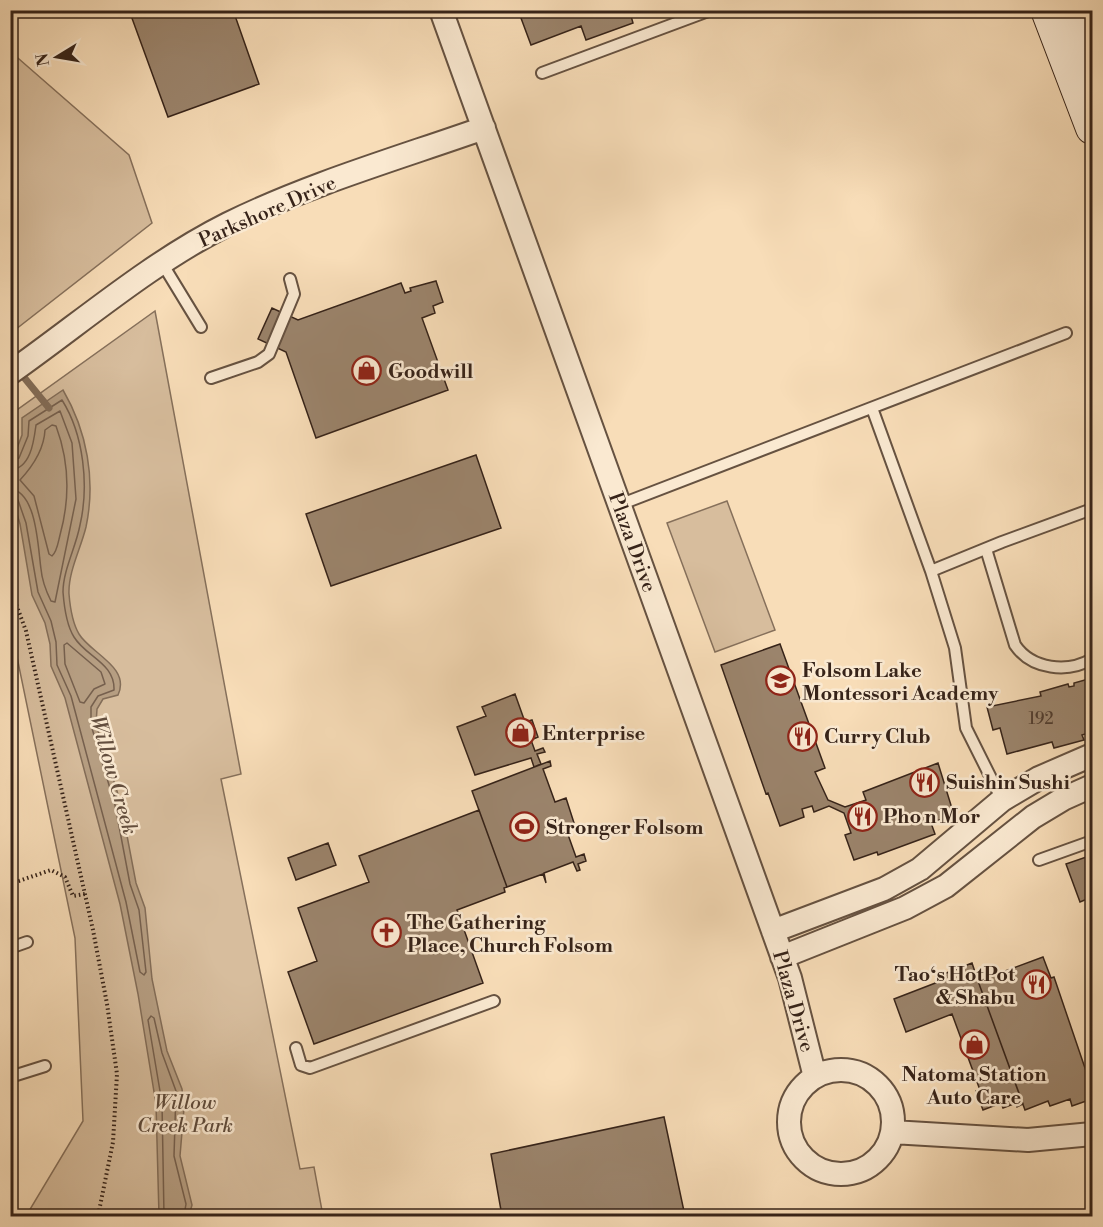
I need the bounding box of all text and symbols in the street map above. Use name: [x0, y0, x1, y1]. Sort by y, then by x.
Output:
north arrow: [27, 27, 87, 87]
text: N: [32, 51, 54, 68]
street label: Parkshore Drive: [195, 171, 340, 254]
shop icon: Goodwill: [351, 355, 383, 387]
place label: Goodwill: [388, 360, 474, 385]
street label: Plaza Drive: [602, 489, 661, 596]
place label: Folsom Lake Montessori Academy: [802, 659, 999, 707]
school or university icon: Folsom Lake Montessori Academy: [765, 665, 797, 697]
house number: 192: [1028, 709, 1054, 729]
water label: Willow Creek: [84, 713, 142, 838]
shop icon: Enterprise: [505, 717, 537, 749]
restaurant icon: Curry Club: [787, 720, 819, 752]
place label: Enterprise: [542, 722, 646, 747]
place label: Curry Club: [824, 725, 931, 750]
restaurant icon: Suishin Sushi: [909, 766, 941, 798]
place label: Suishin Sushi: [946, 771, 1070, 796]
restaurant icon: Pho n Mor: [846, 800, 878, 832]
place label: Pho n Mor: [883, 805, 980, 830]
sports icon: Stronger Folsom: [509, 811, 541, 843]
place label: Stronger Folsom: [546, 816, 703, 841]
place label: The Gathering Place, Church Folsom: [407, 911, 613, 959]
church icon: The Gathering Place, Church Folsom: [370, 917, 402, 949]
street label: Plaza Drive: [766, 948, 819, 1055]
place label: Tao‘s HotPot & Shabu: [895, 963, 1016, 1011]
restaurant icon: Tao‘s HotPot & Shabu: [1020, 969, 1052, 1001]
shop icon: Natoma Station Auto Care: [958, 1028, 990, 1060]
place label: Natoma Station Auto Care: [901, 1063, 1047, 1111]
park label: Willow Creek Park: [137, 1091, 233, 1139]

